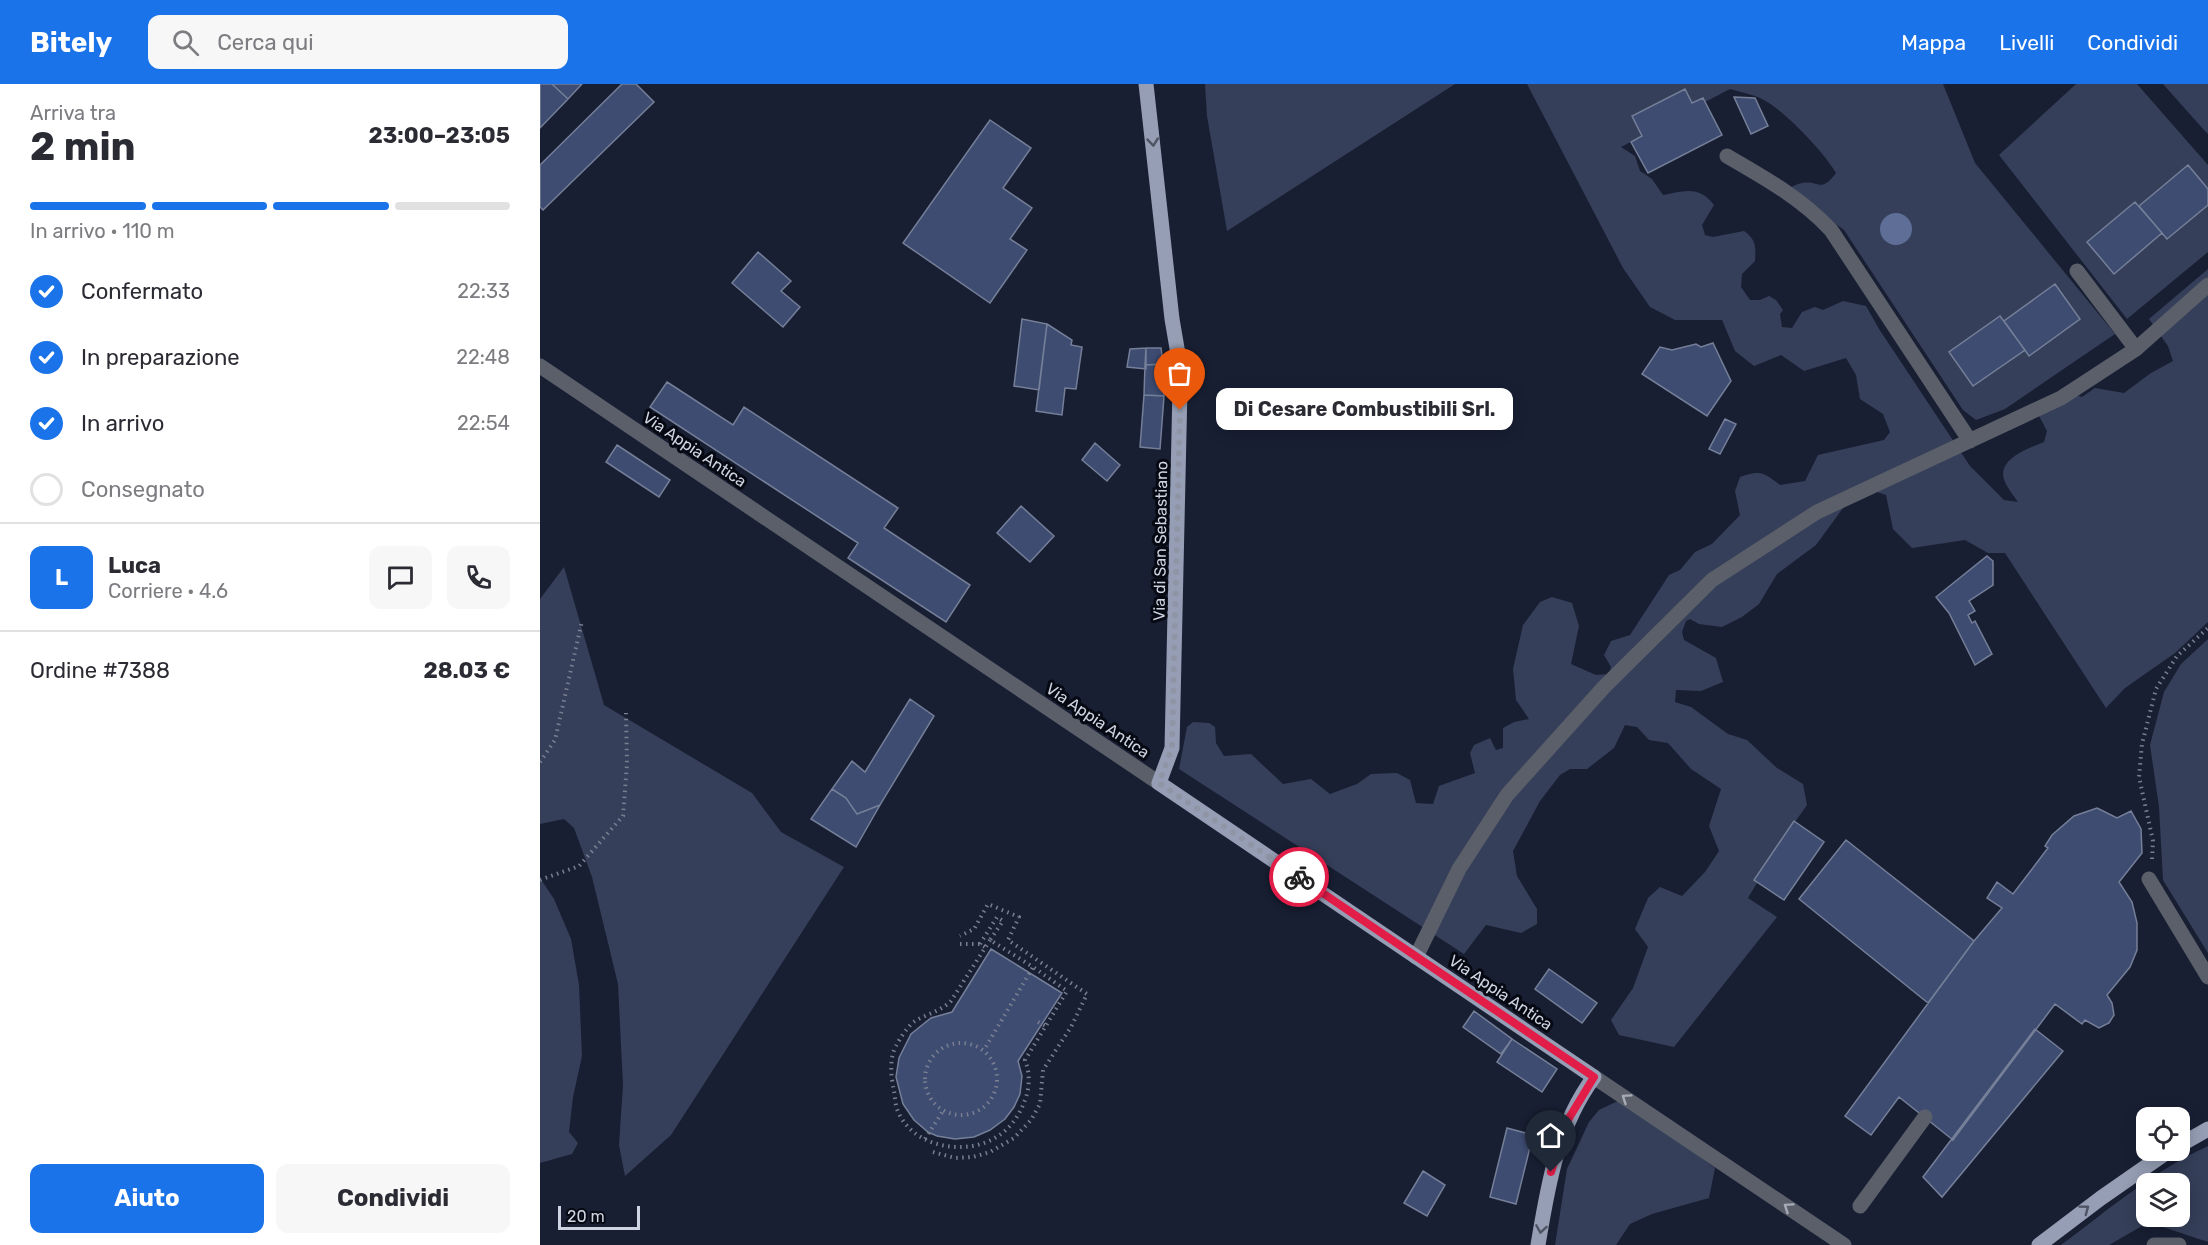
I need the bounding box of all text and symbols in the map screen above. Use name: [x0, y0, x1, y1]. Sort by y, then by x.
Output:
search box: [148, 15, 568, 69]
text: Bitely: [30, 26, 112, 59]
icon: search: [169, 26, 202, 59]
text: Cerca qui: [217, 29, 314, 56]
text: Mappa: [1901, 30, 1966, 55]
text: Livelli: [1999, 30, 2054, 55]
text: Condividi: [2087, 30, 2178, 55]
text: Arriva tra: [30, 101, 116, 125]
text: 23:00–23:05: [369, 122, 510, 149]
text: 2 min: [30, 124, 136, 170]
one-way arrow: [1146, 138, 1158, 147]
text: In arrivo · 110 m: [30, 219, 175, 243]
icon: check: [30, 275, 63, 308]
text: Confermato: [81, 278, 203, 305]
text: 22:33: [457, 279, 510, 303]
icon: check: [30, 341, 63, 374]
text: In preparazione: [81, 344, 240, 371]
text: 22:48: [456, 345, 510, 369]
pin: [1154, 348, 1205, 410]
icon: bag: [1163, 357, 1196, 390]
callout: Di Cesare Combustibili Srl.: [1216, 389, 1513, 431]
text: Di Cesare Combustibili Srl.: [1233, 397, 1496, 421]
icon: check: [30, 407, 63, 440]
street label: Via Appia Antica: [639, 408, 750, 491]
text: In arrivo: [81, 410, 164, 437]
text: 22:54: [457, 411, 510, 435]
street label: Via di San Sebastiano: [1150, 461, 1171, 621]
text: Consegnato: [81, 476, 205, 503]
button: chat: [369, 546, 432, 609]
button: phone: [447, 546, 510, 609]
text: Luca: [108, 552, 161, 579]
text: L: [55, 564, 68, 591]
text: Corriere · 4.6: [108, 579, 228, 603]
text: Ordine #7388: [30, 657, 170, 684]
text: 28.03 €: [423, 657, 510, 684]
street label: Via Appia Antica: [1042, 679, 1153, 762]
courier: [1269, 847, 1329, 907]
icon: bike: [1283, 861, 1316, 894]
street label: Via Appia Antica: [1445, 951, 1556, 1034]
one-way arrow: [1622, 1094, 1633, 1105]
map controls: [2136, 1107, 2190, 1227]
button: locate: [2136, 1107, 2190, 1161]
pin: [1525, 1110, 1576, 1172]
icon: home: [1534, 1119, 1567, 1152]
button: Aiuto: [30, 1164, 264, 1233]
button: Condividi: [276, 1164, 510, 1233]
button: layers: [2136, 1173, 2190, 1227]
scale bar: [558, 1203, 640, 1230]
one-way arrow: [1783, 1203, 1794, 1214]
one-way arrow: [2079, 1206, 2090, 1217]
text: 20 m: [567, 1207, 605, 1226]
one-way arrow: [1535, 1224, 1547, 1233]

